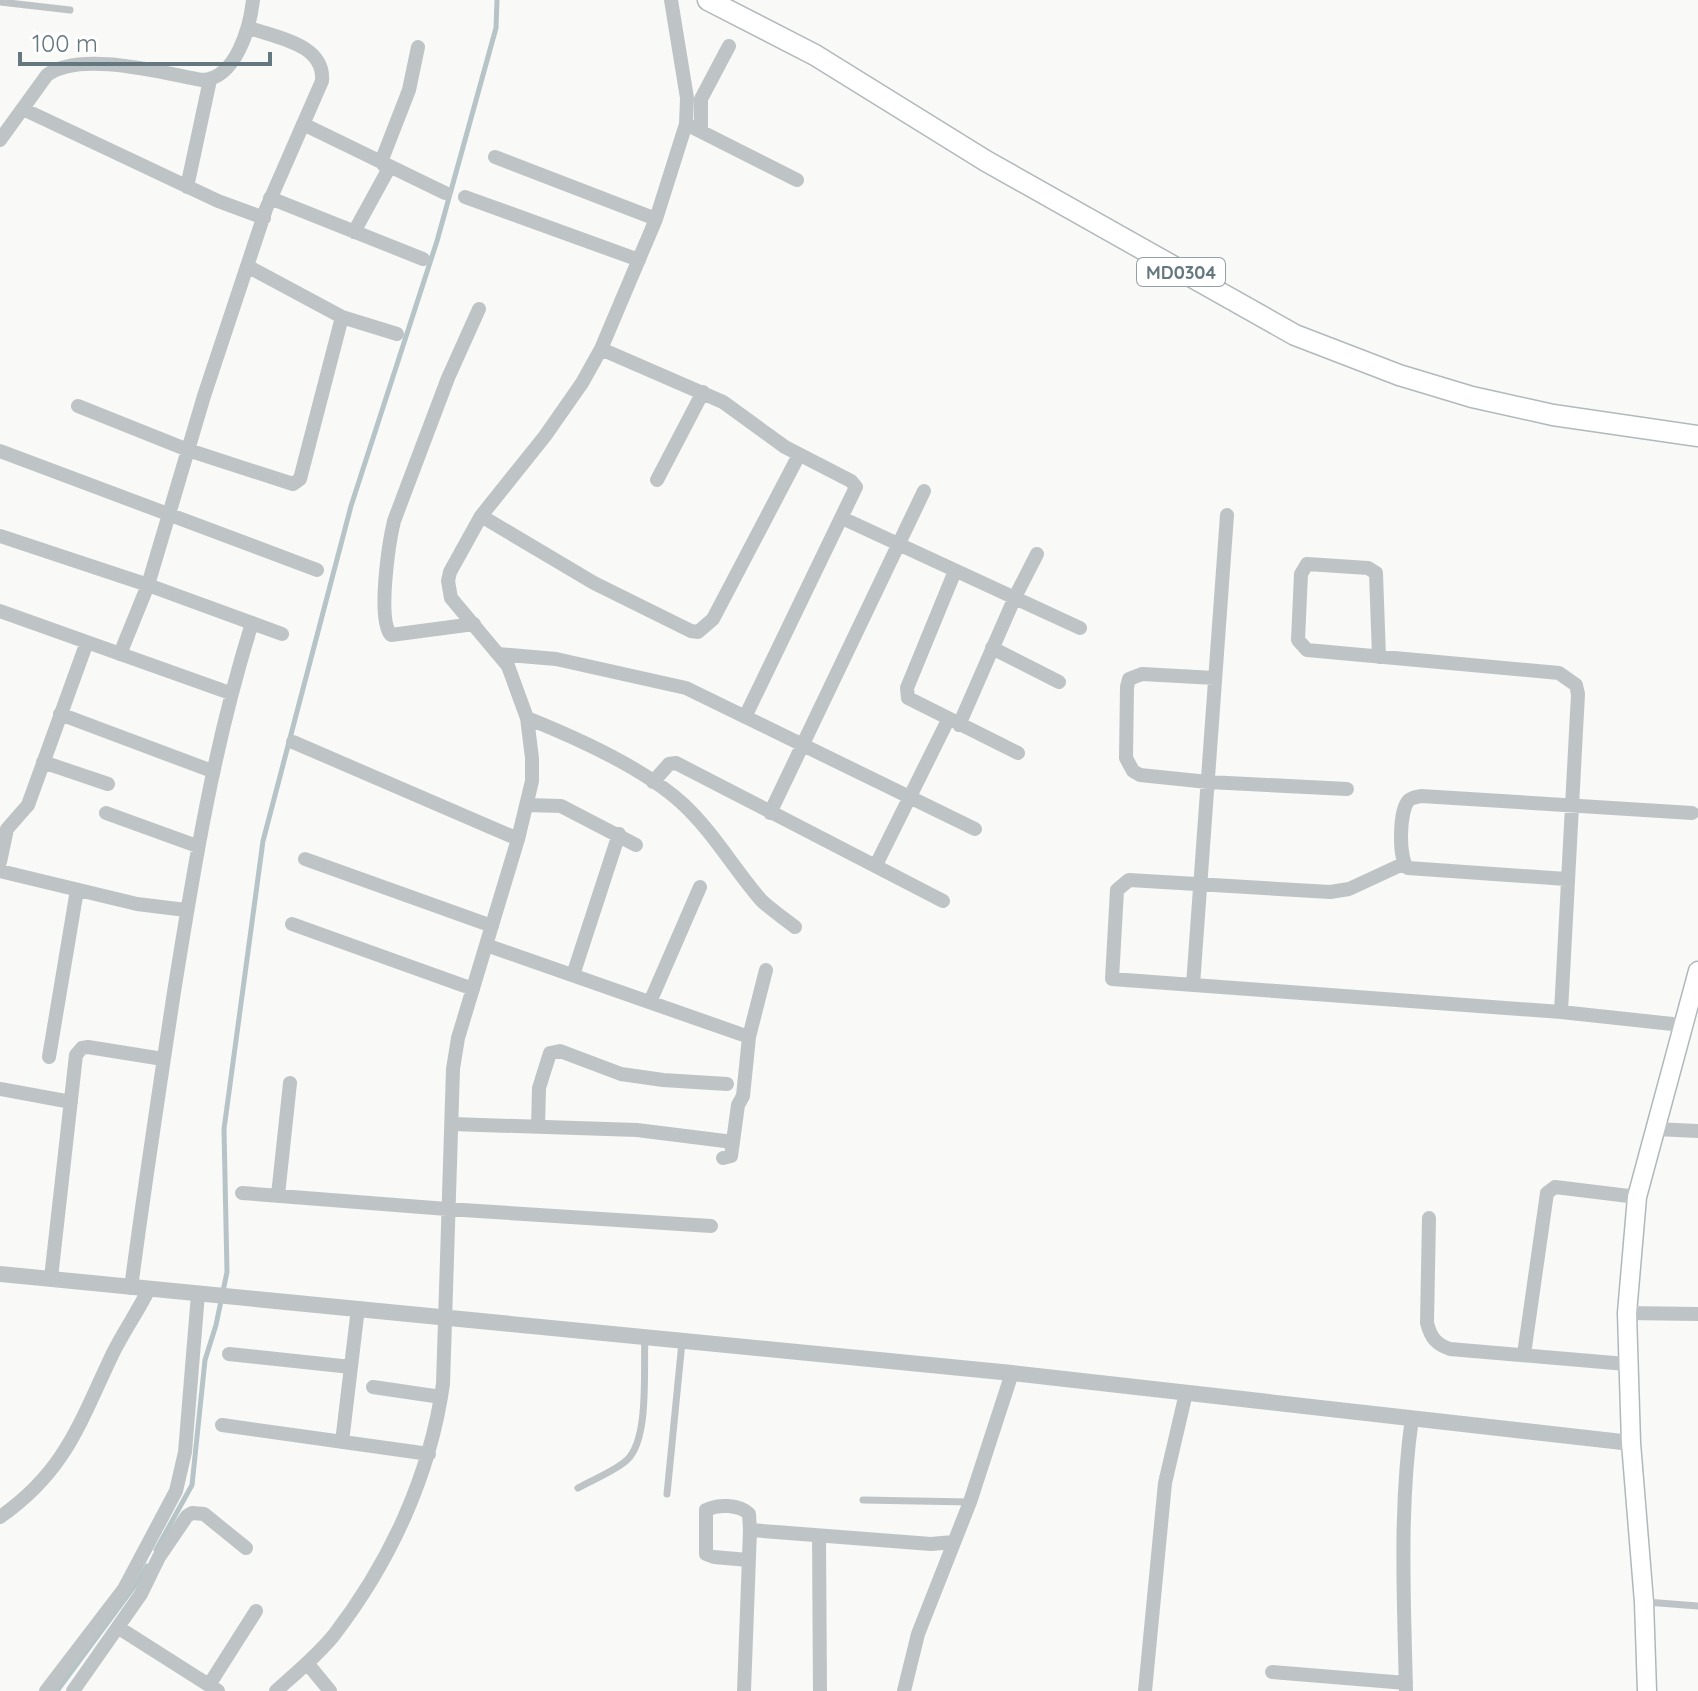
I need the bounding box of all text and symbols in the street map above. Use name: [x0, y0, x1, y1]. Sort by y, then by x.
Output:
scale bar: [20, 16, 270, 66]
text: 100 m: [32, 28, 98, 58]
road number: MD0304: [1137, 258, 1225, 286]

